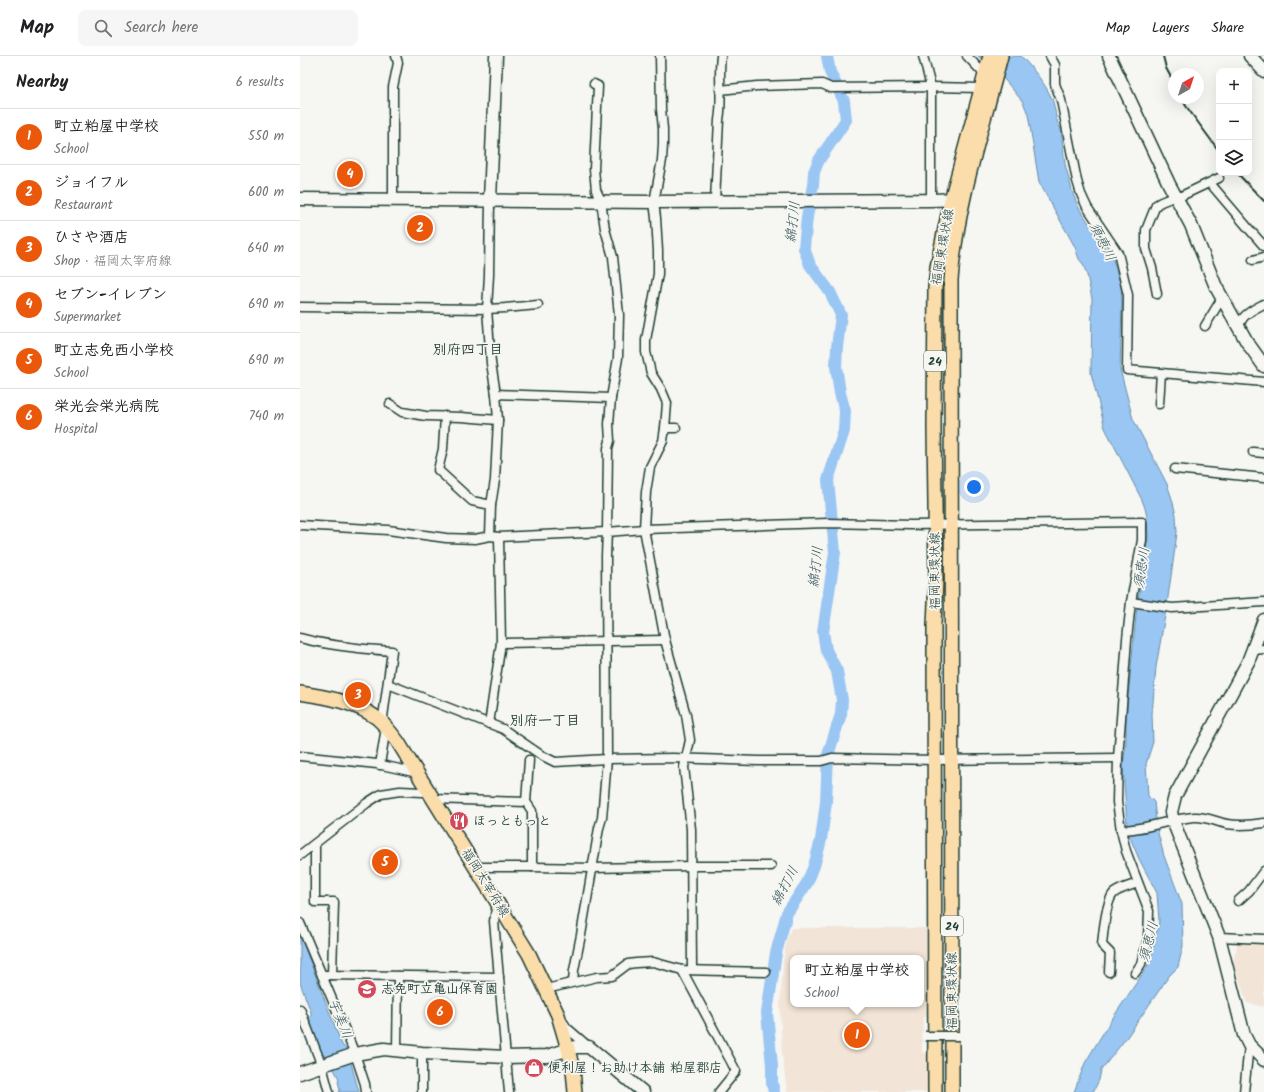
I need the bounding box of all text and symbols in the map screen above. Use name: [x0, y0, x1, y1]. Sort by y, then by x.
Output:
search box: [78, 10, 358, 46]
text: Map: [20, 13, 54, 43]
text: Search here: [124, 16, 198, 40]
icon: search: [92, 17, 114, 39]
text: Map: [1106, 17, 1130, 39]
text: Layers: [1152, 17, 1190, 39]
text: Share: [1212, 17, 1244, 39]
north arrow: [1168, 68, 1204, 104]
map controls: [1216, 68, 1252, 176]
button: +: [1216, 68, 1252, 104]
text: Nearby: [16, 69, 68, 96]
text: 6 results: [236, 72, 284, 93]
button: −: [1216, 104, 1252, 140]
text: 町立粕屋中学校: [54, 115, 159, 139]
text: 1: [27, 126, 31, 147]
text: 550 m: [248, 126, 284, 147]
text: School: [54, 139, 89, 160]
button: layers: [1216, 140, 1252, 176]
pin: 4: [337, 159, 363, 189]
text: ジョイフル: [54, 171, 129, 195]
text: 2: [25, 182, 33, 203]
text: 600 m: [248, 182, 284, 203]
text: Restaurant: [54, 195, 113, 216]
water label: 綿打川: [780, 200, 806, 244]
street label: 福岡東環状線: [926, 206, 960, 287]
pin: 2: [407, 213, 433, 243]
water label: 須恵川: [1083, 218, 1121, 266]
text: ひさや酒店: [54, 226, 129, 250]
text: 3: [25, 238, 33, 259]
text: 640 m: [248, 238, 284, 259]
text: Shop · 福岡太宰府線: [54, 251, 171, 272]
text: セブン-イレブン: [54, 283, 167, 307]
text: 4: [25, 294, 33, 315]
text: 690 m: [248, 294, 284, 315]
text: Supermarket: [54, 307, 121, 328]
text: 町立志免西小学校: [54, 339, 174, 363]
district label: 別府四丁目: [433, 339, 503, 361]
text: 5: [26, 350, 32, 371]
text: 690 m: [248, 350, 284, 371]
road number: 24: [924, 351, 946, 371]
text: School: [54, 363, 89, 384]
text: 栄光会栄光病院: [54, 395, 159, 419]
text: 6: [25, 406, 33, 427]
text: 740 m: [249, 406, 284, 427]
text: Hospital: [54, 419, 98, 440]
your location: [964, 477, 984, 497]
street label: 福岡東環状線: [925, 531, 946, 610]
water label: 綿打川: [803, 545, 829, 589]
water label: 須恵川: [1128, 546, 1156, 590]
pin: 3: [345, 680, 371, 710]
district label: 別府一丁目: [510, 710, 580, 732]
restaurant icon: ほっともっと: [448, 810, 470, 832]
place label: ほっともっと: [473, 811, 551, 832]
street label: 福岡太宰府線: [455, 844, 515, 922]
pin: 5: [372, 847, 398, 877]
water label: 綿打川: [765, 862, 805, 910]
road number: 24: [941, 916, 963, 936]
water label: 須恵川: [1133, 919, 1165, 965]
street label: 福岡東環状線: [942, 951, 963, 1030]
popup: [790, 955, 924, 1007]
text: 町立粕屋中学校: [804, 959, 910, 983]
school or university icon: 志免町立亀山保育園: [356, 978, 378, 1000]
place label: 志免町立亀山保育園: [381, 979, 498, 1000]
text: School: [804, 983, 839, 1004]
water label: 宇美川: [322, 995, 358, 1043]
pin: 6: [427, 997, 453, 1027]
pin: 1: [844, 1020, 870, 1050]
shop icon: 便利屋！お助け本舗 粕屋郡店: [523, 1057, 545, 1079]
place label: 便利屋！お助け本舗 粕屋郡店: [548, 1058, 722, 1079]

